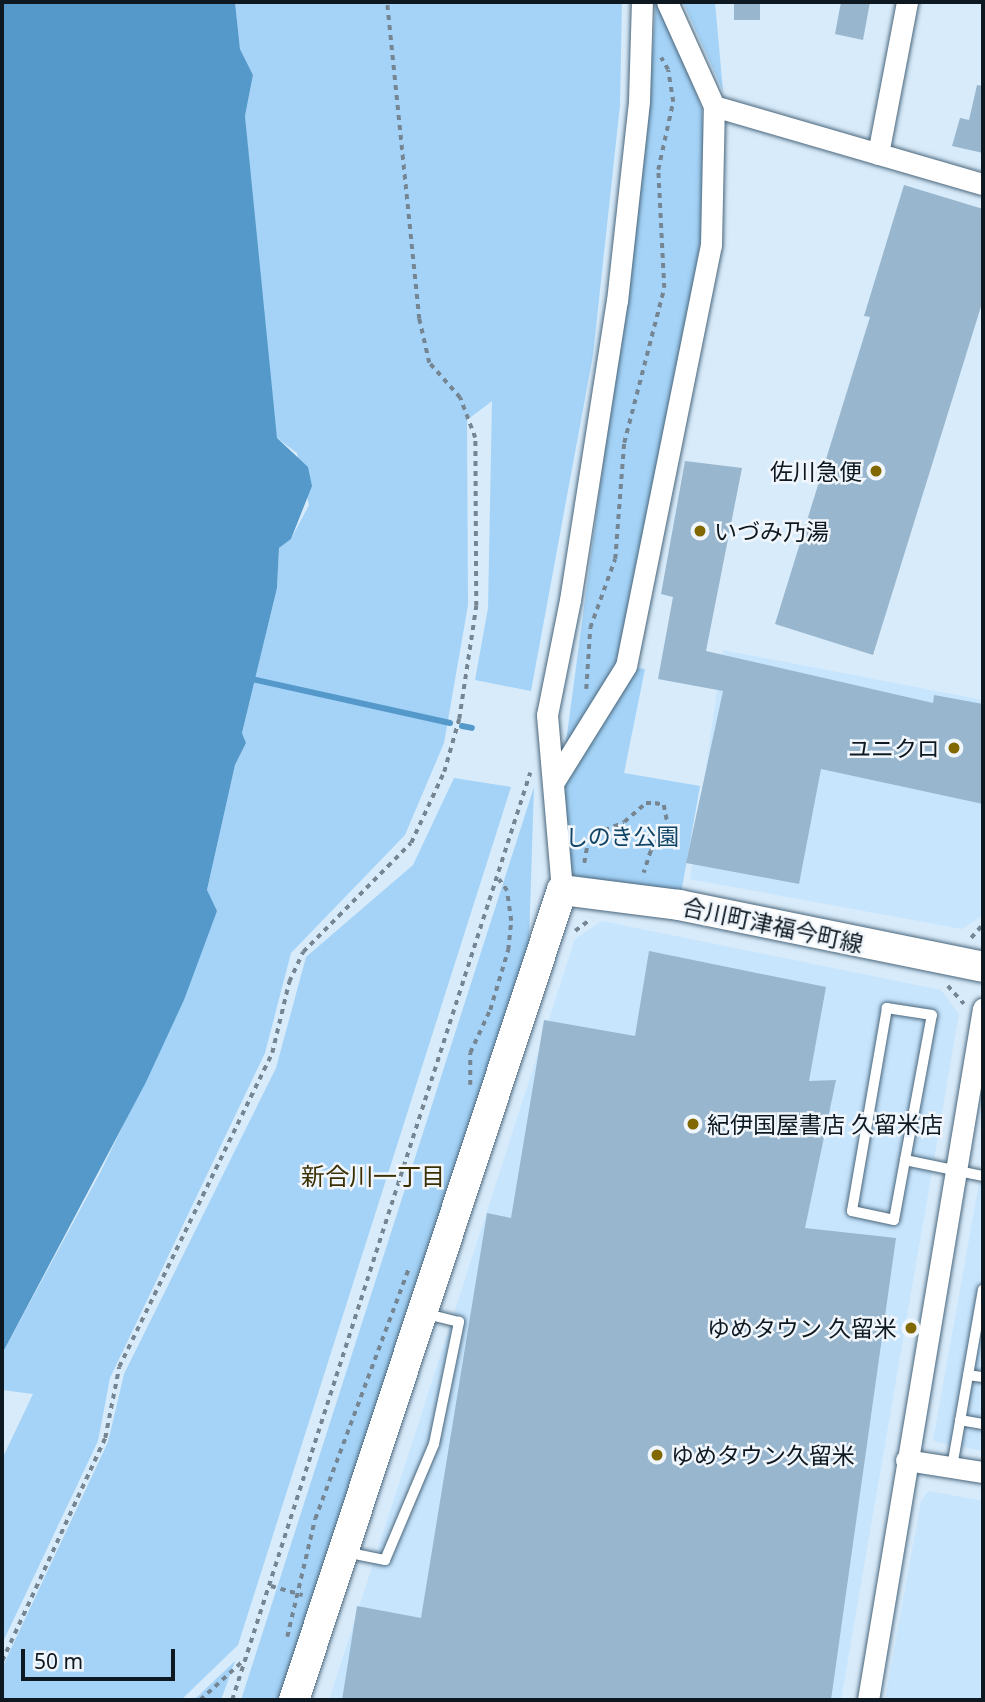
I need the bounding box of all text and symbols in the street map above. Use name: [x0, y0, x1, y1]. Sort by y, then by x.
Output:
place label: 佐川急便: [770, 457, 862, 485]
marker: 佐川急便: [868, 463, 884, 479]
place label: いづみ乃湯: [714, 517, 829, 545]
marker: いづみ乃湯: [692, 523, 708, 539]
place label: ユニクロ: [848, 734, 940, 762]
marker: ユニクロ: [946, 740, 962, 756]
park label: しのき公園: [565, 822, 679, 850]
street label: 合川町津福今町線: [680, 892, 866, 958]
place label: 紀伊国屋書店 久留米店: [707, 1110, 943, 1138]
marker: 紀伊国屋書店 久留米店: [685, 1116, 701, 1132]
district label: 新合川一丁目: [301, 1162, 445, 1190]
place label: ゆめタウン 久留米: [707, 1314, 897, 1342]
marker: ゆめタウン 久留米: [903, 1320, 919, 1336]
place label: ゆめタウン久留米: [671, 1441, 855, 1469]
marker: ゆめタウン久留米: [649, 1447, 665, 1463]
scale bar: [24, 1636, 178, 1680]
text: 50 m: [34, 1647, 83, 1675]

